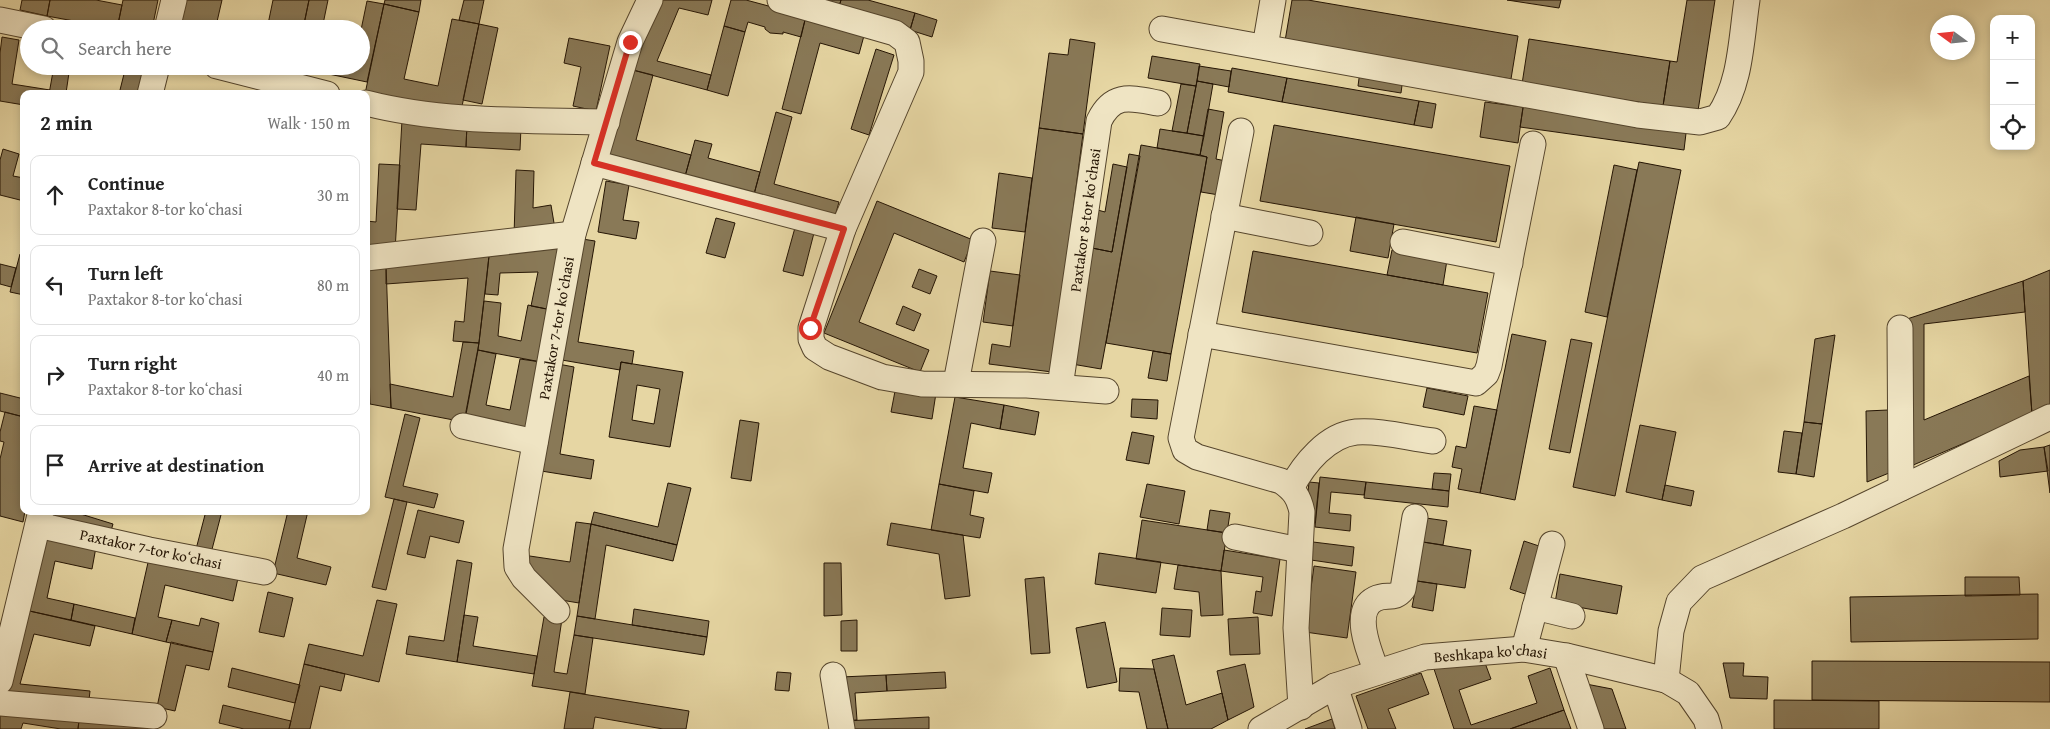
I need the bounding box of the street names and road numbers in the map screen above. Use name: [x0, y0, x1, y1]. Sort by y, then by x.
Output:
street label: Paxtakor 8-tor koʻchasi: [1065, 147, 1105, 293]
street label: Paxtakor 7-tor koʻchasi: [533, 255, 579, 401]
street label: Paxtakor 7-tor koʻchasi: [78, 524, 224, 574]
street label: Beshkapa ko'chasi: [1433, 638, 1549, 667]

